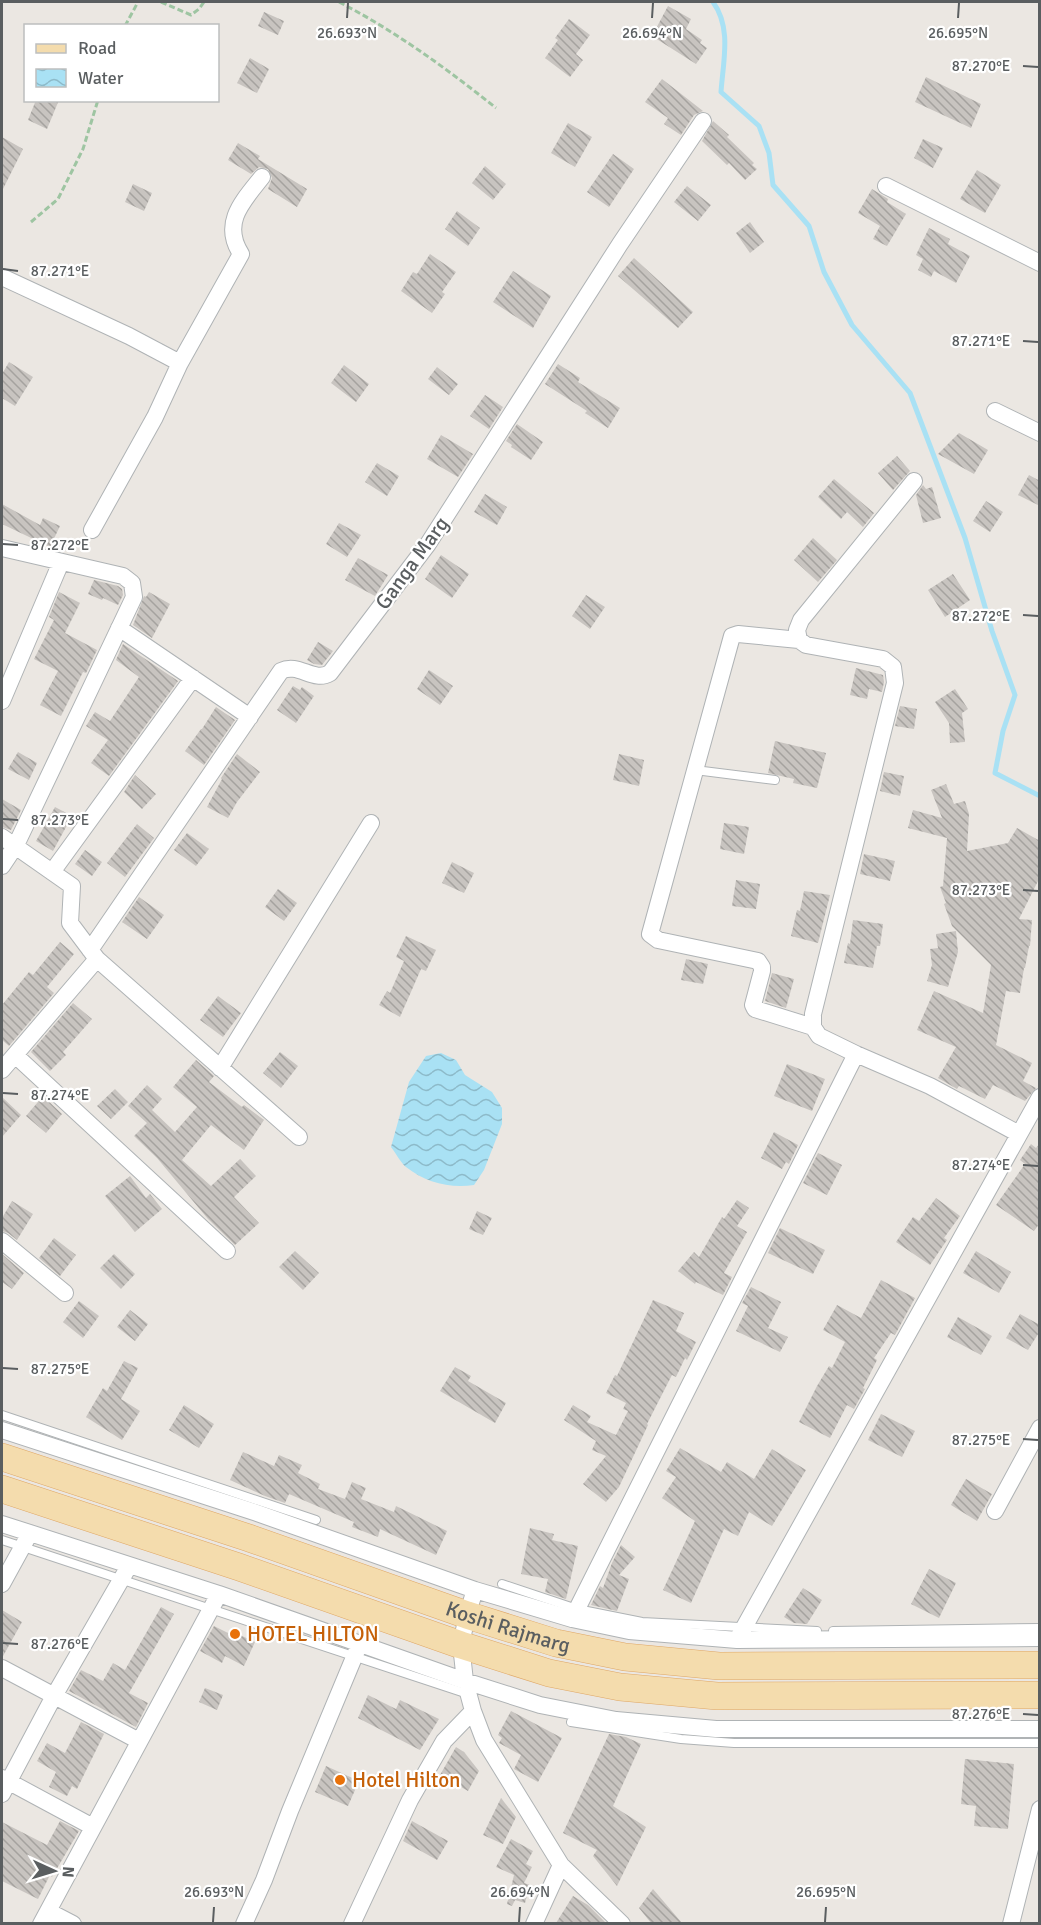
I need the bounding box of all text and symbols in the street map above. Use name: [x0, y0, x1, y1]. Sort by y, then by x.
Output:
legend: [24, 24, 219, 102]
text: 26.693°N: [317, 24, 377, 42]
text: 26.694°N: [622, 24, 682, 42]
text: 26.695°N: [928, 24, 988, 42]
text: Road: [78, 37, 117, 59]
text: 87.270°E: [952, 57, 1010, 75]
text: Water: [78, 67, 124, 89]
text: 87.271°E: [31, 262, 89, 280]
text: 87.271°E: [952, 332, 1010, 350]
street label: Ganga Marg: [370, 512, 454, 614]
text: 87.272°E: [31, 536, 89, 554]
text: 87.272°E: [952, 607, 1010, 625]
text: 87.273°E: [31, 811, 89, 829]
text: 87.273°E: [952, 881, 1010, 899]
text: 87.274°E: [31, 1086, 89, 1104]
text: 87.274°E: [952, 1156, 1010, 1174]
text: 87.275°E: [31, 1360, 89, 1378]
text: 87.275°E: [952, 1431, 1010, 1449]
street label: Koshi Rajmarg: [442, 1596, 572, 1659]
place label: HOTEL HILTON: [247, 1621, 379, 1647]
marker: HOTEL HILTON: [228, 1627, 242, 1641]
text: 87.276°E: [31, 1635, 89, 1653]
text: 87.276°E: [952, 1705, 1010, 1723]
place label: Hotel Hilton: [352, 1767, 461, 1793]
marker: Hotel Hilton: [333, 1773, 347, 1787]
north arrow: [24, 1841, 84, 1901]
text: N: [58, 1866, 78, 1878]
text: 26.693°N: [184, 1883, 244, 1901]
text: 26.694°N: [490, 1883, 550, 1901]
text: 26.695°N: [796, 1883, 856, 1901]

